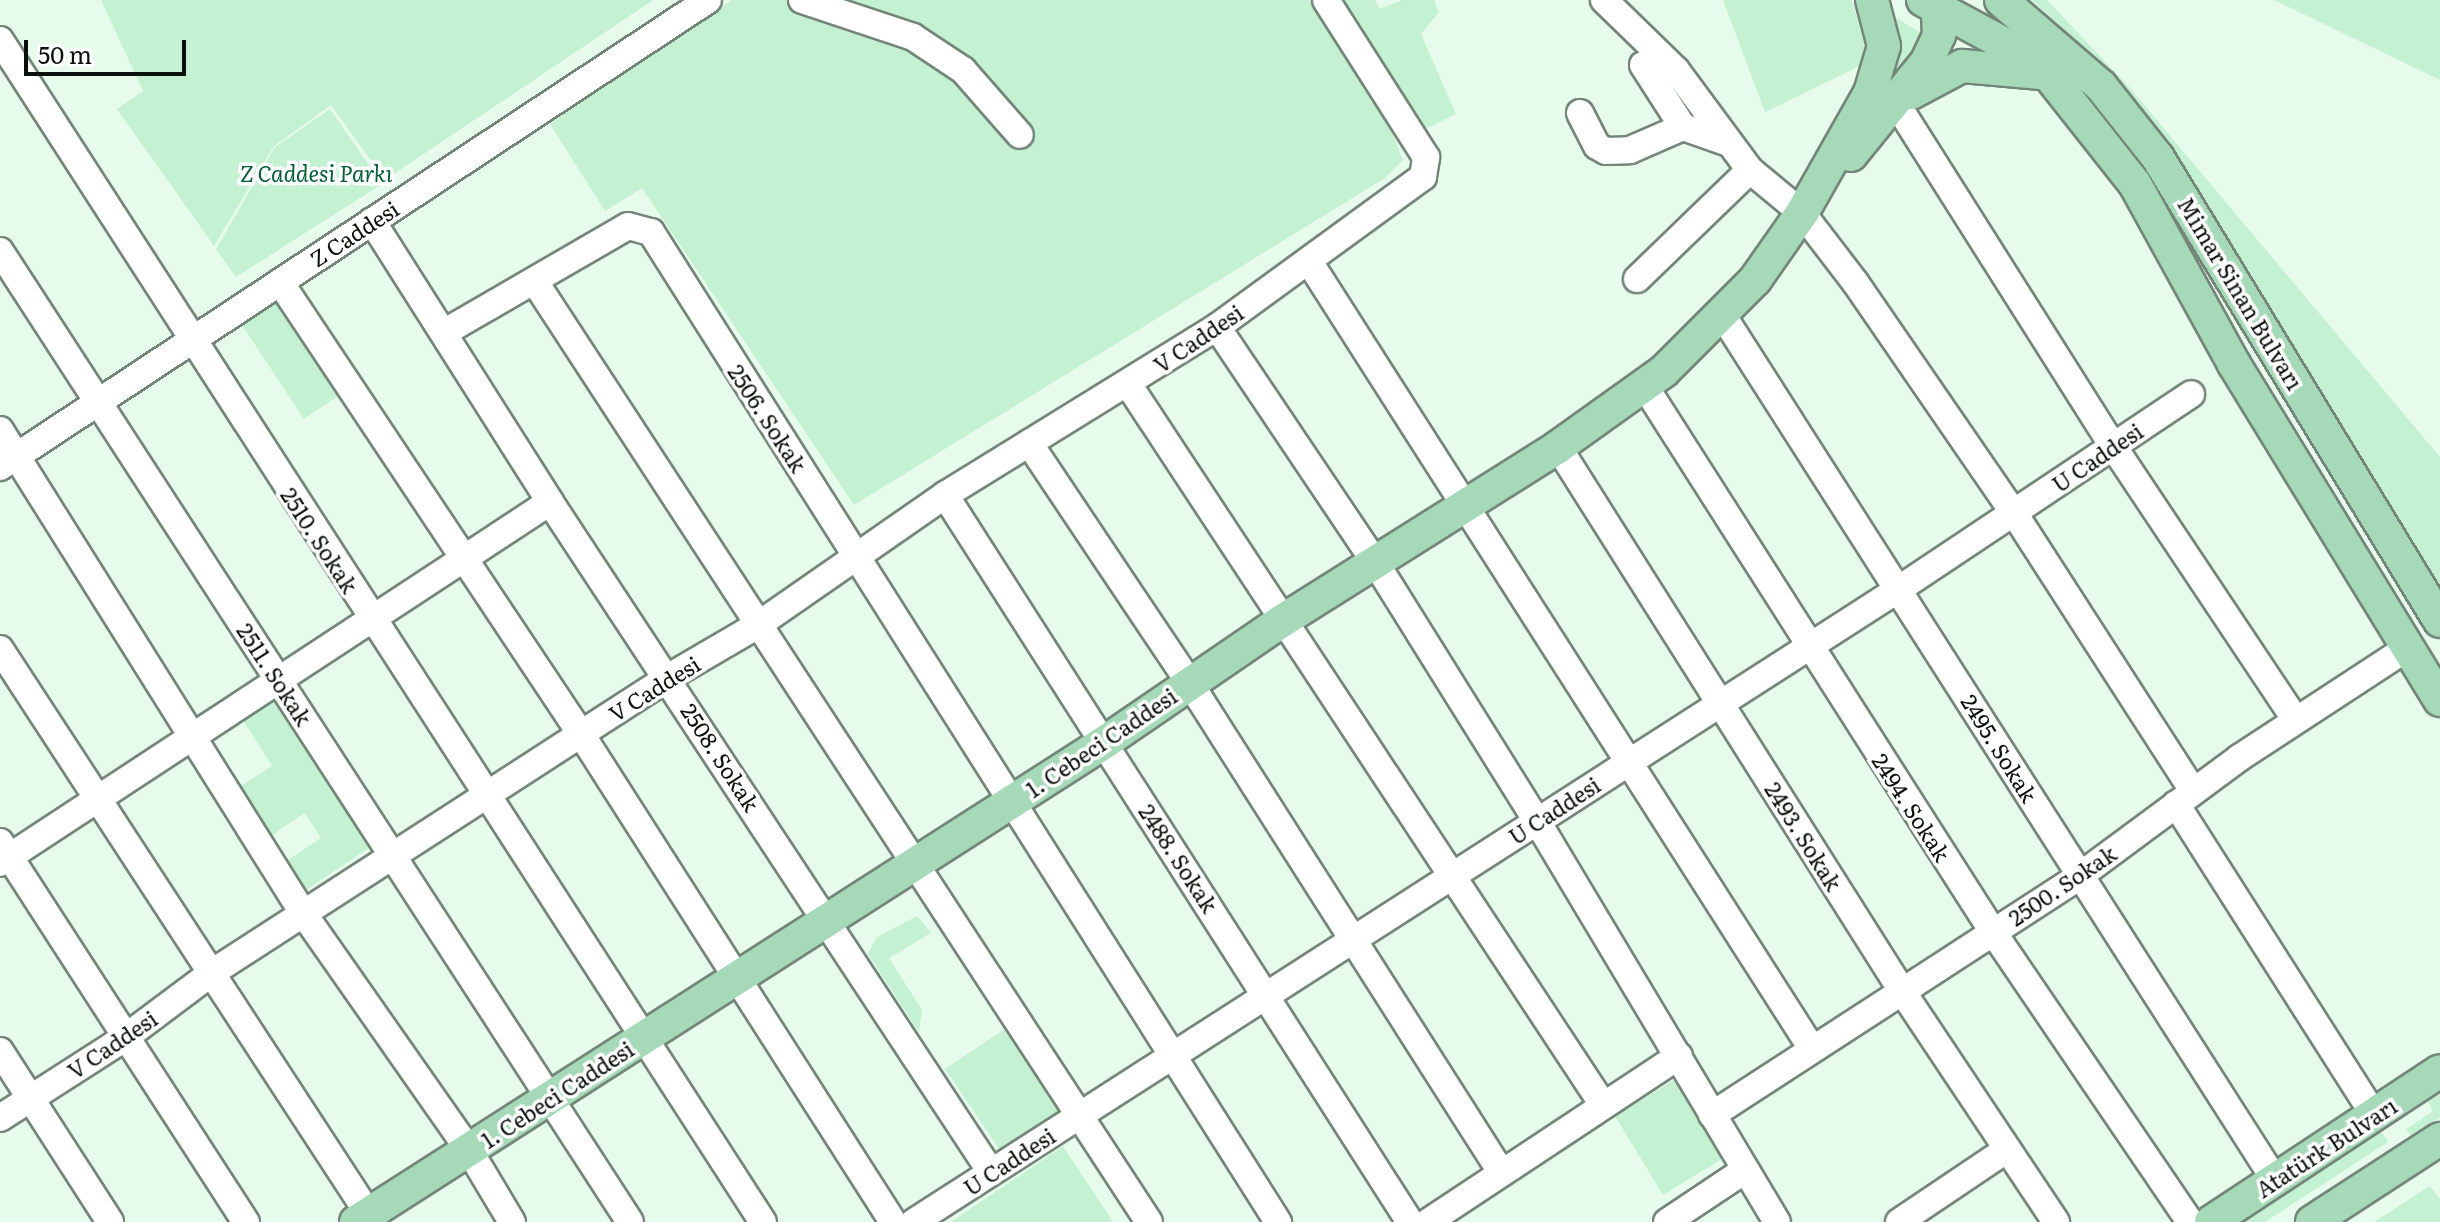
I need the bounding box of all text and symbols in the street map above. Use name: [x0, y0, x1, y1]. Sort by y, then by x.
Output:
scale bar: [28, 24, 190, 74]
text: 50 m: [38, 36, 92, 71]
park label: Z Caddesi Parkı: [240, 160, 392, 186]
street label: Mimar Sinan Bulvarı: [2173, 192, 2309, 394]
street label: Z Caddesi: [305, 195, 403, 271]
street label: V Caddesi: [1148, 298, 1248, 378]
street label: 2506. Sokak: [723, 359, 813, 477]
street label: U Caddesi: [2047, 417, 2147, 497]
street label: 2510. Sokak: [276, 482, 364, 598]
street label: 2511. Sokak: [232, 618, 318, 730]
street label: V Caddesi: [604, 650, 704, 726]
street label: 1. Cebeci Caddesi: [1021, 682, 1181, 802]
street label: 2495. Sokak: [1956, 689, 2044, 807]
street label: 2508. Sokak: [676, 698, 766, 816]
street label: 2494. Sokak: [1867, 748, 1957, 866]
street label: U Caddesi: [1503, 771, 1605, 849]
street label: 2493. Sokak: [1760, 777, 1848, 895]
street label: 2488. Sokak: [1134, 799, 1224, 917]
street label: 2500. Sokak: [2003, 839, 2121, 931]
street label: V Caddesi: [62, 1004, 162, 1084]
street label: 1. Cebeci Caddesi: [476, 1035, 638, 1153]
street label: Atatürk Bulvarı: [2251, 1092, 2401, 1202]
street label: U Caddesi: [958, 1122, 1060, 1200]

